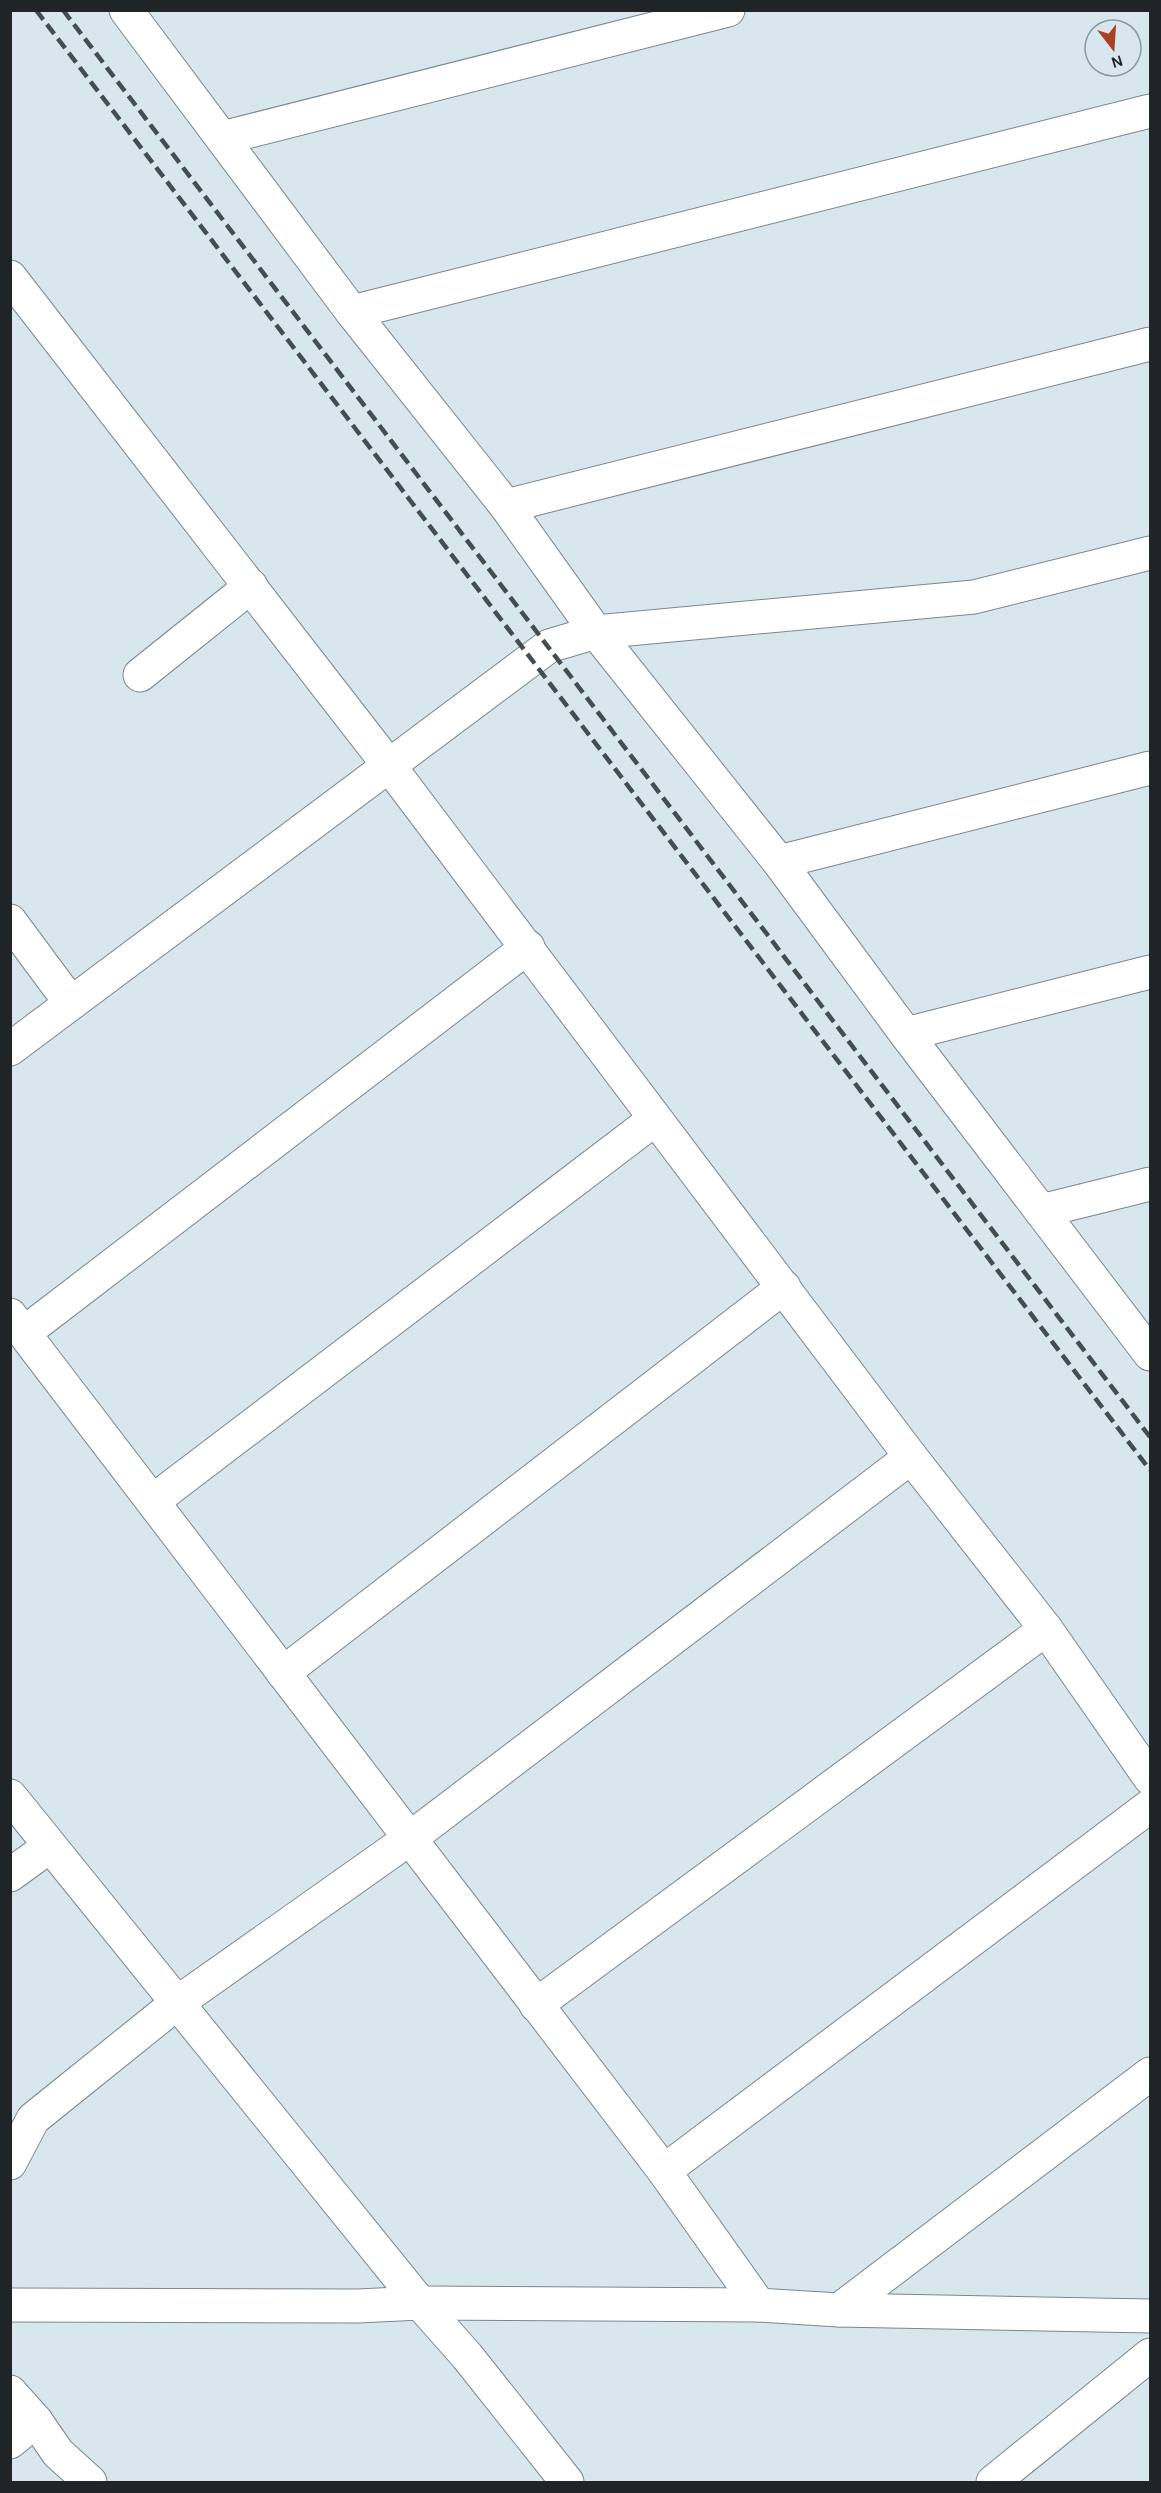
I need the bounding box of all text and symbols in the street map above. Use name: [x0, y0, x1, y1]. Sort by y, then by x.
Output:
north arrow: [1083, 18, 1143, 78]
text: N: [1109, 51, 1126, 73]

